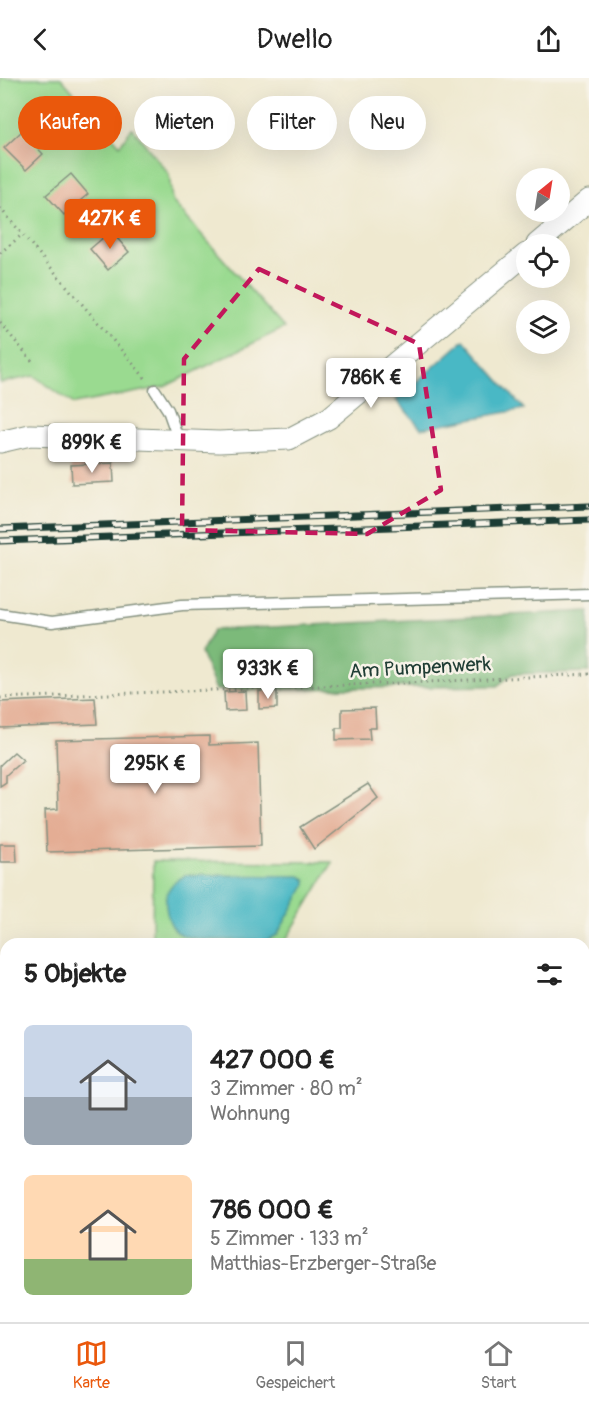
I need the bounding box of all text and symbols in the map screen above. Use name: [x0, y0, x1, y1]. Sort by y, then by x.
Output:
icon: back: [24, 23, 57, 56]
text: Dwello: [257, 23, 332, 56]
icon: share: [532, 23, 565, 56]
chip: Kaufen: [18, 96, 122, 150]
chip: Mieten: [134, 96, 235, 150]
chip: Filter: [247, 96, 337, 150]
chip: Neu: [349, 96, 426, 150]
north arrow: [516, 168, 570, 222]
map controls: [516, 168, 570, 354]
pin: 427K €: [61, 199, 159, 250]
text: 427K €: [79, 206, 141, 231]
button: locate: [516, 234, 570, 288]
button: layers: [516, 300, 570, 354]
pin: 786K €: [322, 358, 420, 409]
text: 786K €: [340, 365, 402, 390]
pin: 899K €: [43, 423, 141, 474]
text: 899K €: [62, 430, 122, 455]
pin: 933K €: [219, 649, 317, 700]
street label: Am Pumpenwerk: [348, 651, 492, 684]
text: 933K €: [237, 656, 299, 681]
pin: 295K €: [106, 744, 204, 795]
text: 295K €: [124, 751, 186, 776]
text: 5 Objekte: [24, 958, 126, 990]
icon: filters: [533, 958, 566, 991]
text: 427 000 €: [210, 1044, 335, 1076]
icon: home: [72, 1049, 144, 1121]
text: 3 Zimmer · 80 m²: [210, 1076, 363, 1101]
text: Wohnung: [210, 1101, 290, 1126]
text: 786 000 €: [210, 1194, 334, 1226]
icon: home: [72, 1199, 144, 1271]
text: 5 Zimmer · 133 m²: [210, 1226, 369, 1251]
text: Matthias-Erzberger-Straße: [210, 1251, 436, 1276]
tab: Karte: [73, 1337, 110, 1393]
tab: Gespeichert: [256, 1337, 335, 1393]
tab: Start: [481, 1337, 516, 1393]

